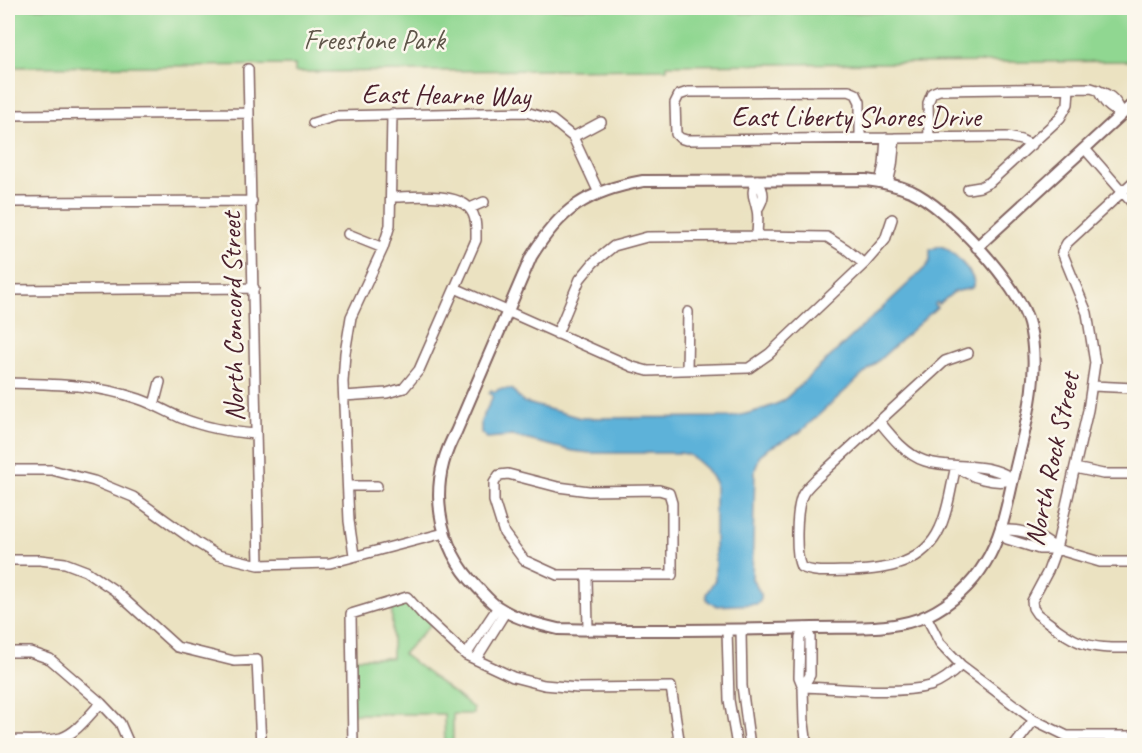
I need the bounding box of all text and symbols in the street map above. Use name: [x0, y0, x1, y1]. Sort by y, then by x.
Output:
park label: Freestone Park: [303, 22, 446, 57]
street label: East Hearne Way: [361, 76, 533, 114]
street label: East Liberty Shores Drive: [731, 99, 983, 134]
street label: North Concord Street: [213, 209, 252, 422]
street label: North Rock Street: [1016, 367, 1087, 549]

